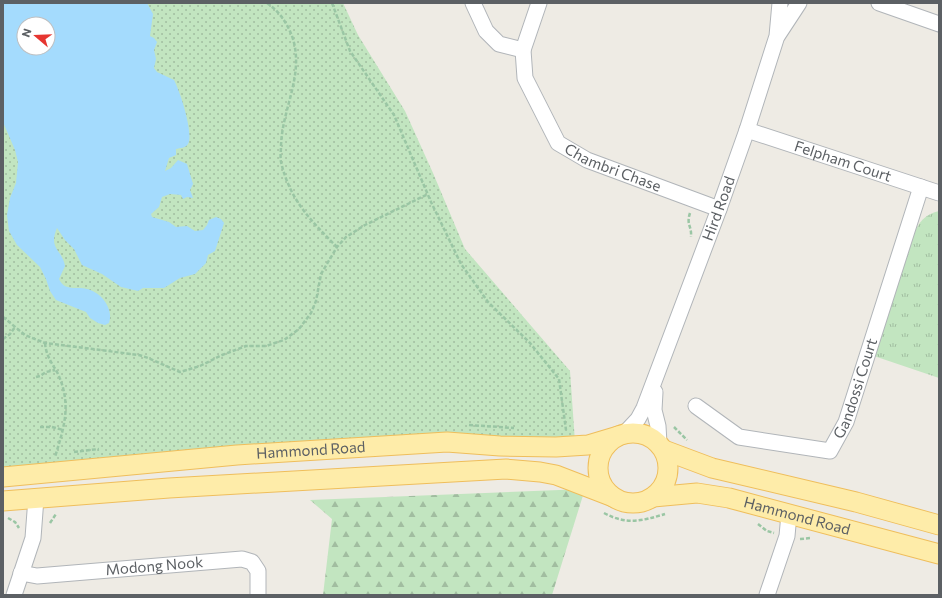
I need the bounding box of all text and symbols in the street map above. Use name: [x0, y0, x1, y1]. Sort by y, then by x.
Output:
north arrow: [16, 16, 56, 56]
text: N: [19, 27, 34, 39]
street label: Felpham Court: [792, 136, 894, 185]
street label: Chambri Chase: [562, 139, 664, 195]
street label: Hird Road: [698, 174, 738, 243]
street label: Gandossi Court: [829, 336, 880, 441]
street label: Hammond Road: [256, 437, 366, 462]
street label: Hammond Road: [742, 492, 853, 538]
street label: Modong Nook: [105, 552, 204, 578]

